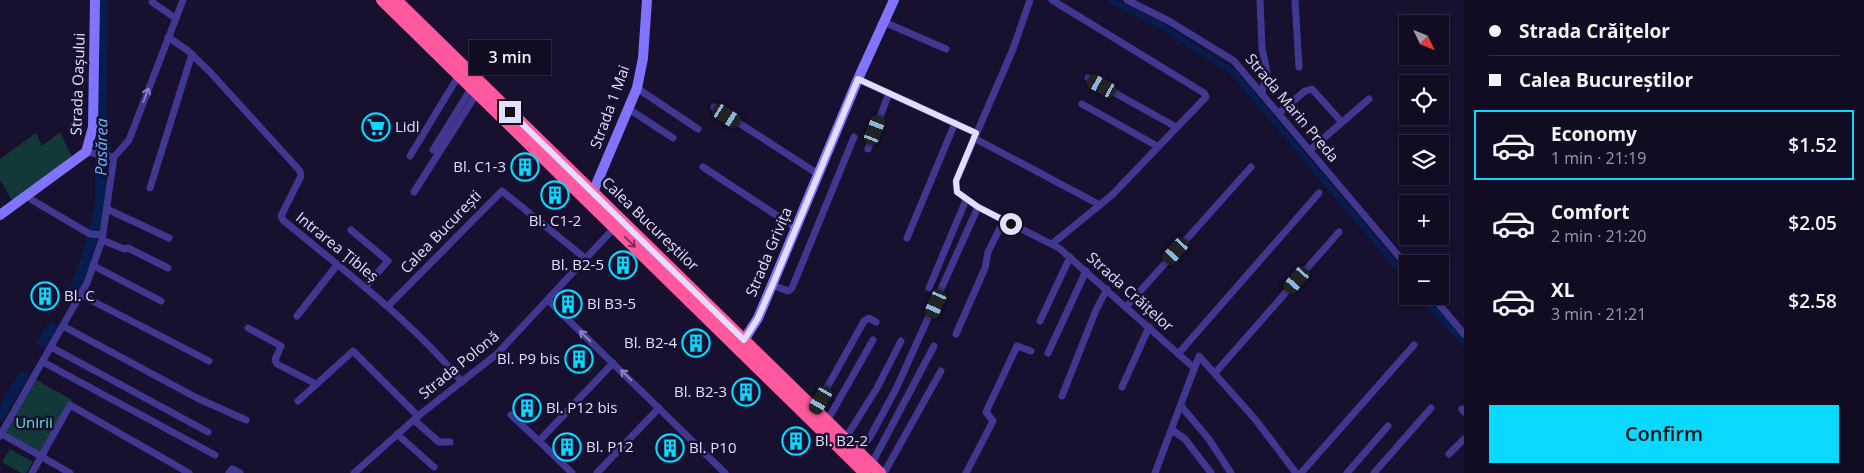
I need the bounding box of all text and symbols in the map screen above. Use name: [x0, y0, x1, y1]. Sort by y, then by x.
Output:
north arrow: [1399, 15, 1449, 65]
map controls: [1399, 15, 1449, 305]
text: Strada Crăițelor: [1519, 18, 1670, 44]
street label: Strada Oașului: [65, 32, 89, 136]
callout: 3 min: [469, 39, 551, 74]
text: 3 min: [488, 46, 532, 68]
street label: Strada Marin Preda: [1242, 49, 1344, 166]
street label: Strada 1 Mai: [585, 62, 633, 151]
text: Calea Bucureștilor: [1519, 67, 1693, 93]
car: [1085, 72, 1118, 100]
button: locate: [1399, 75, 1449, 125]
one-way arrow: [142, 87, 151, 103]
route end: [499, 101, 521, 123]
car: [710, 102, 743, 130]
supermarket icon: Lidl: [361, 112, 391, 142]
car: [862, 113, 887, 147]
place label: Lidl: [395, 116, 420, 136]
water label: Pasărea: [90, 118, 112, 176]
text: Economy: [1551, 121, 1637, 147]
icon: car: [1491, 123, 1536, 168]
text: $1.52: [1788, 132, 1837, 158]
button: layers: [1399, 135, 1449, 185]
text: 1 min · 21:19: [1551, 147, 1646, 169]
building icon: Bl. C1-3: [510, 152, 540, 182]
place label: Bl. C1-3: [453, 156, 506, 176]
street label: Calea Bucureștilor: [598, 172, 703, 275]
building icon: Bl. C1-2: [540, 180, 570, 210]
street label: Calea București: [395, 185, 485, 277]
button: +: [1399, 195, 1449, 245]
text: Comfort: [1551, 199, 1630, 225]
icon: car: [1491, 201, 1536, 246]
street label: Strada Grivița: [740, 204, 796, 299]
street label: Intrarea Țibleș: [292, 207, 383, 286]
place label: Bl. C1-2: [529, 210, 581, 230]
text: $2.05: [1788, 210, 1837, 236]
route start: [1000, 213, 1022, 235]
text: 2 min · 21:20: [1551, 225, 1646, 247]
car: [1160, 235, 1191, 267]
one-way arrow: [624, 236, 636, 248]
street label: Strada Crăițelor: [1083, 247, 1178, 335]
building icon: Bl. B2-5: [608, 250, 638, 280]
place label: Bl. B2-5: [551, 254, 604, 274]
button: −: [1399, 255, 1449, 305]
car: [1281, 264, 1312, 296]
text: XL: [1551, 277, 1574, 303]
icon: car: [1491, 279, 1536, 324]
building icon: Bl. C: [30, 281, 60, 311]
place label: Bl. C: [64, 285, 95, 305]
car: [923, 287, 948, 321]
text: $2.58: [1788, 288, 1837, 314]
building icon: Bl B3-5: [553, 289, 583, 319]
place label: Bl B3-5: [587, 293, 636, 313]
text: 3 min · 21:21: [1551, 303, 1646, 325]
street label: Strada Polonă: [414, 326, 503, 403]
building icon: Bl. B2-4: [681, 328, 711, 358]
one-way arrow: [579, 330, 592, 342]
place label: Bl. B2-4: [624, 332, 677, 352]
building icon: Bl. P9 bis: [564, 344, 594, 374]
place label: Bl. P9 bis: [497, 348, 560, 368]
one-way arrow: [620, 370, 632, 382]
building icon: Bl. B2-3: [731, 377, 761, 407]
place label: Bl. B2-3: [674, 381, 727, 401]
car: [807, 383, 834, 417]
building icon: Bl. P12 bis: [512, 393, 542, 423]
place label: Bl. P12 bis: [546, 397, 618, 417]
button: Confirm: [1489, 405, 1839, 463]
park label: Unirii: [15, 412, 53, 432]
building icon: Bl. B2-2: [781, 426, 811, 456]
place label: Bl. B2-2: [815, 430, 868, 450]
building icon: Bl. P12: [552, 432, 582, 462]
building icon: Bl. P10: [655, 433, 685, 463]
place label: Bl. P12: [586, 436, 634, 456]
place label: Bl. P10: [689, 437, 737, 457]

